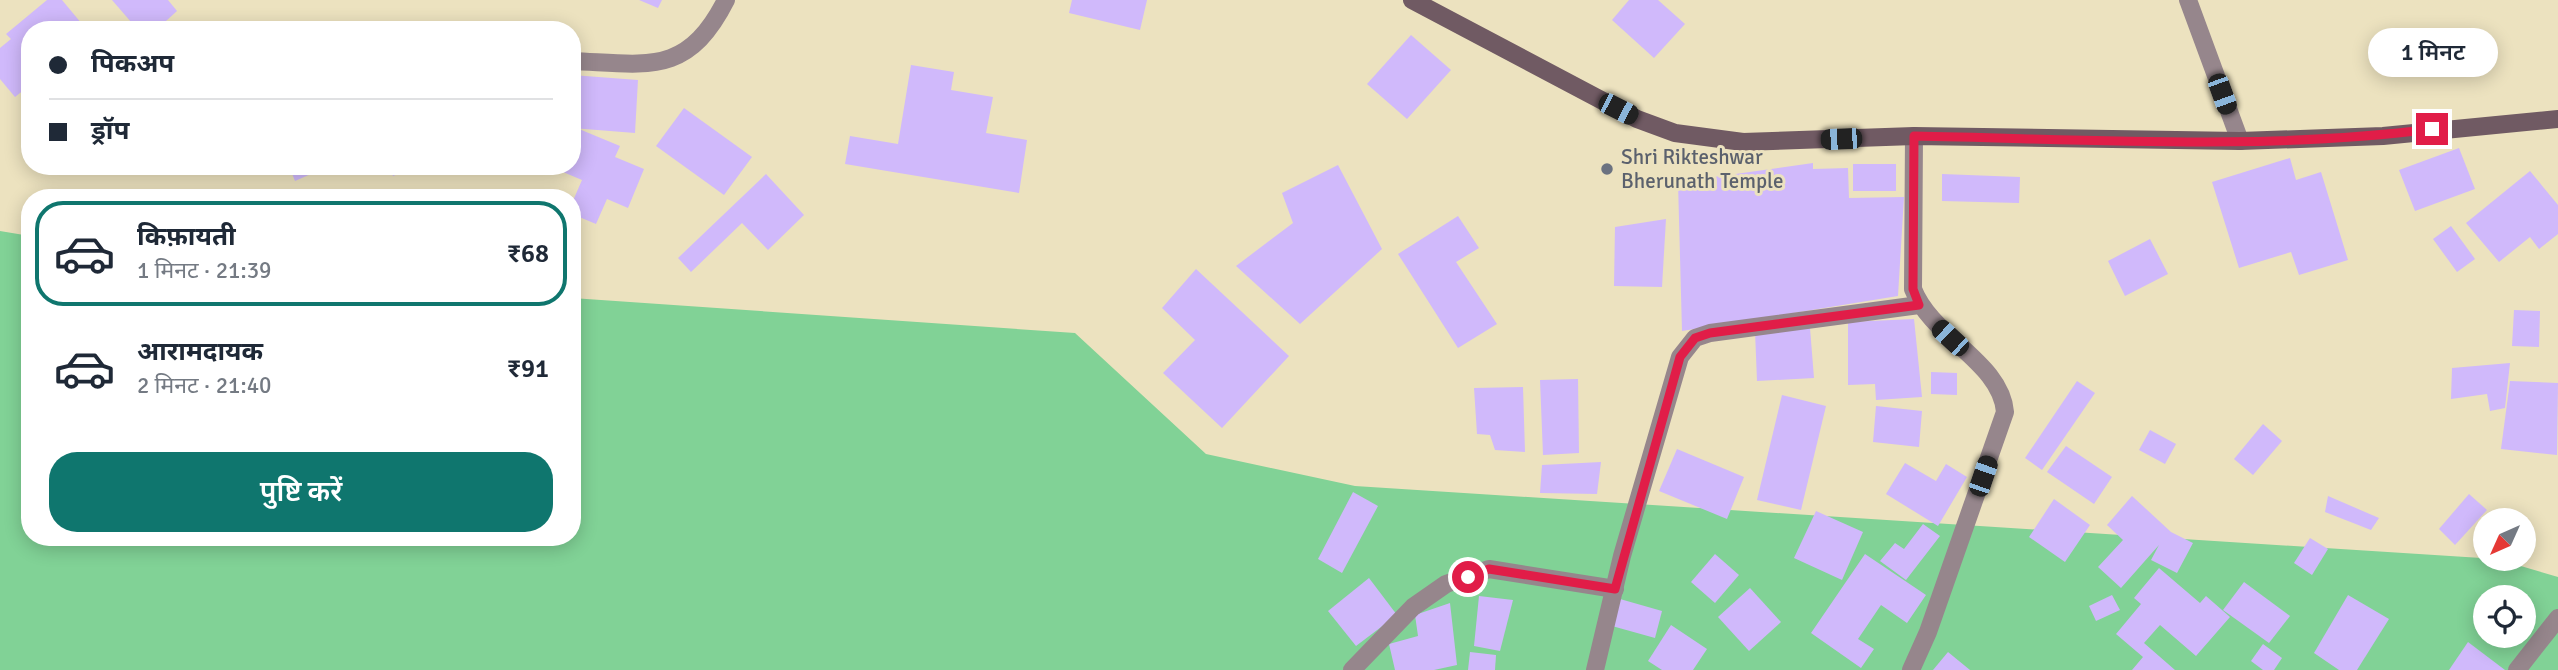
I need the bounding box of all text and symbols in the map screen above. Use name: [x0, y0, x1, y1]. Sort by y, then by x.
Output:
callout: 1 मिनट: [2367, 27, 2497, 76]
text: 1 मिनट: [2401, 38, 2465, 67]
text: पिकअप: [91, 48, 174, 80]
car: [2205, 71, 2240, 117]
car: [1595, 90, 1642, 128]
route end: [2416, 113, 2448, 145]
text: ड्रॉप: [91, 115, 129, 147]
car: [1820, 128, 1863, 150]
place label: Shri Rikteshwar Bherunath Temple: [1621, 144, 1784, 194]
marker: Shri Rikteshwar Bherunath Temple: [1599, 161, 1615, 177]
text: किफ़ायती: [137, 221, 236, 253]
icon: car: [53, 222, 116, 285]
text: ₹68: [507, 238, 549, 270]
text: 1 मिनट · 21:39: [137, 256, 272, 285]
car: [1928, 316, 1973, 360]
text: आरामदायक: [137, 336, 263, 368]
icon: car: [53, 337, 116, 400]
text: ₹91: [507, 353, 549, 385]
text: 2 मिनट · 21:40: [137, 371, 272, 400]
button: पुष्टि करें: [49, 452, 553, 532]
car: [1967, 453, 2000, 499]
north arrow: [2473, 508, 2536, 570]
map controls: [2473, 508, 2536, 648]
route start: [1452, 561, 1484, 593]
button: locate: [2473, 585, 2536, 648]

